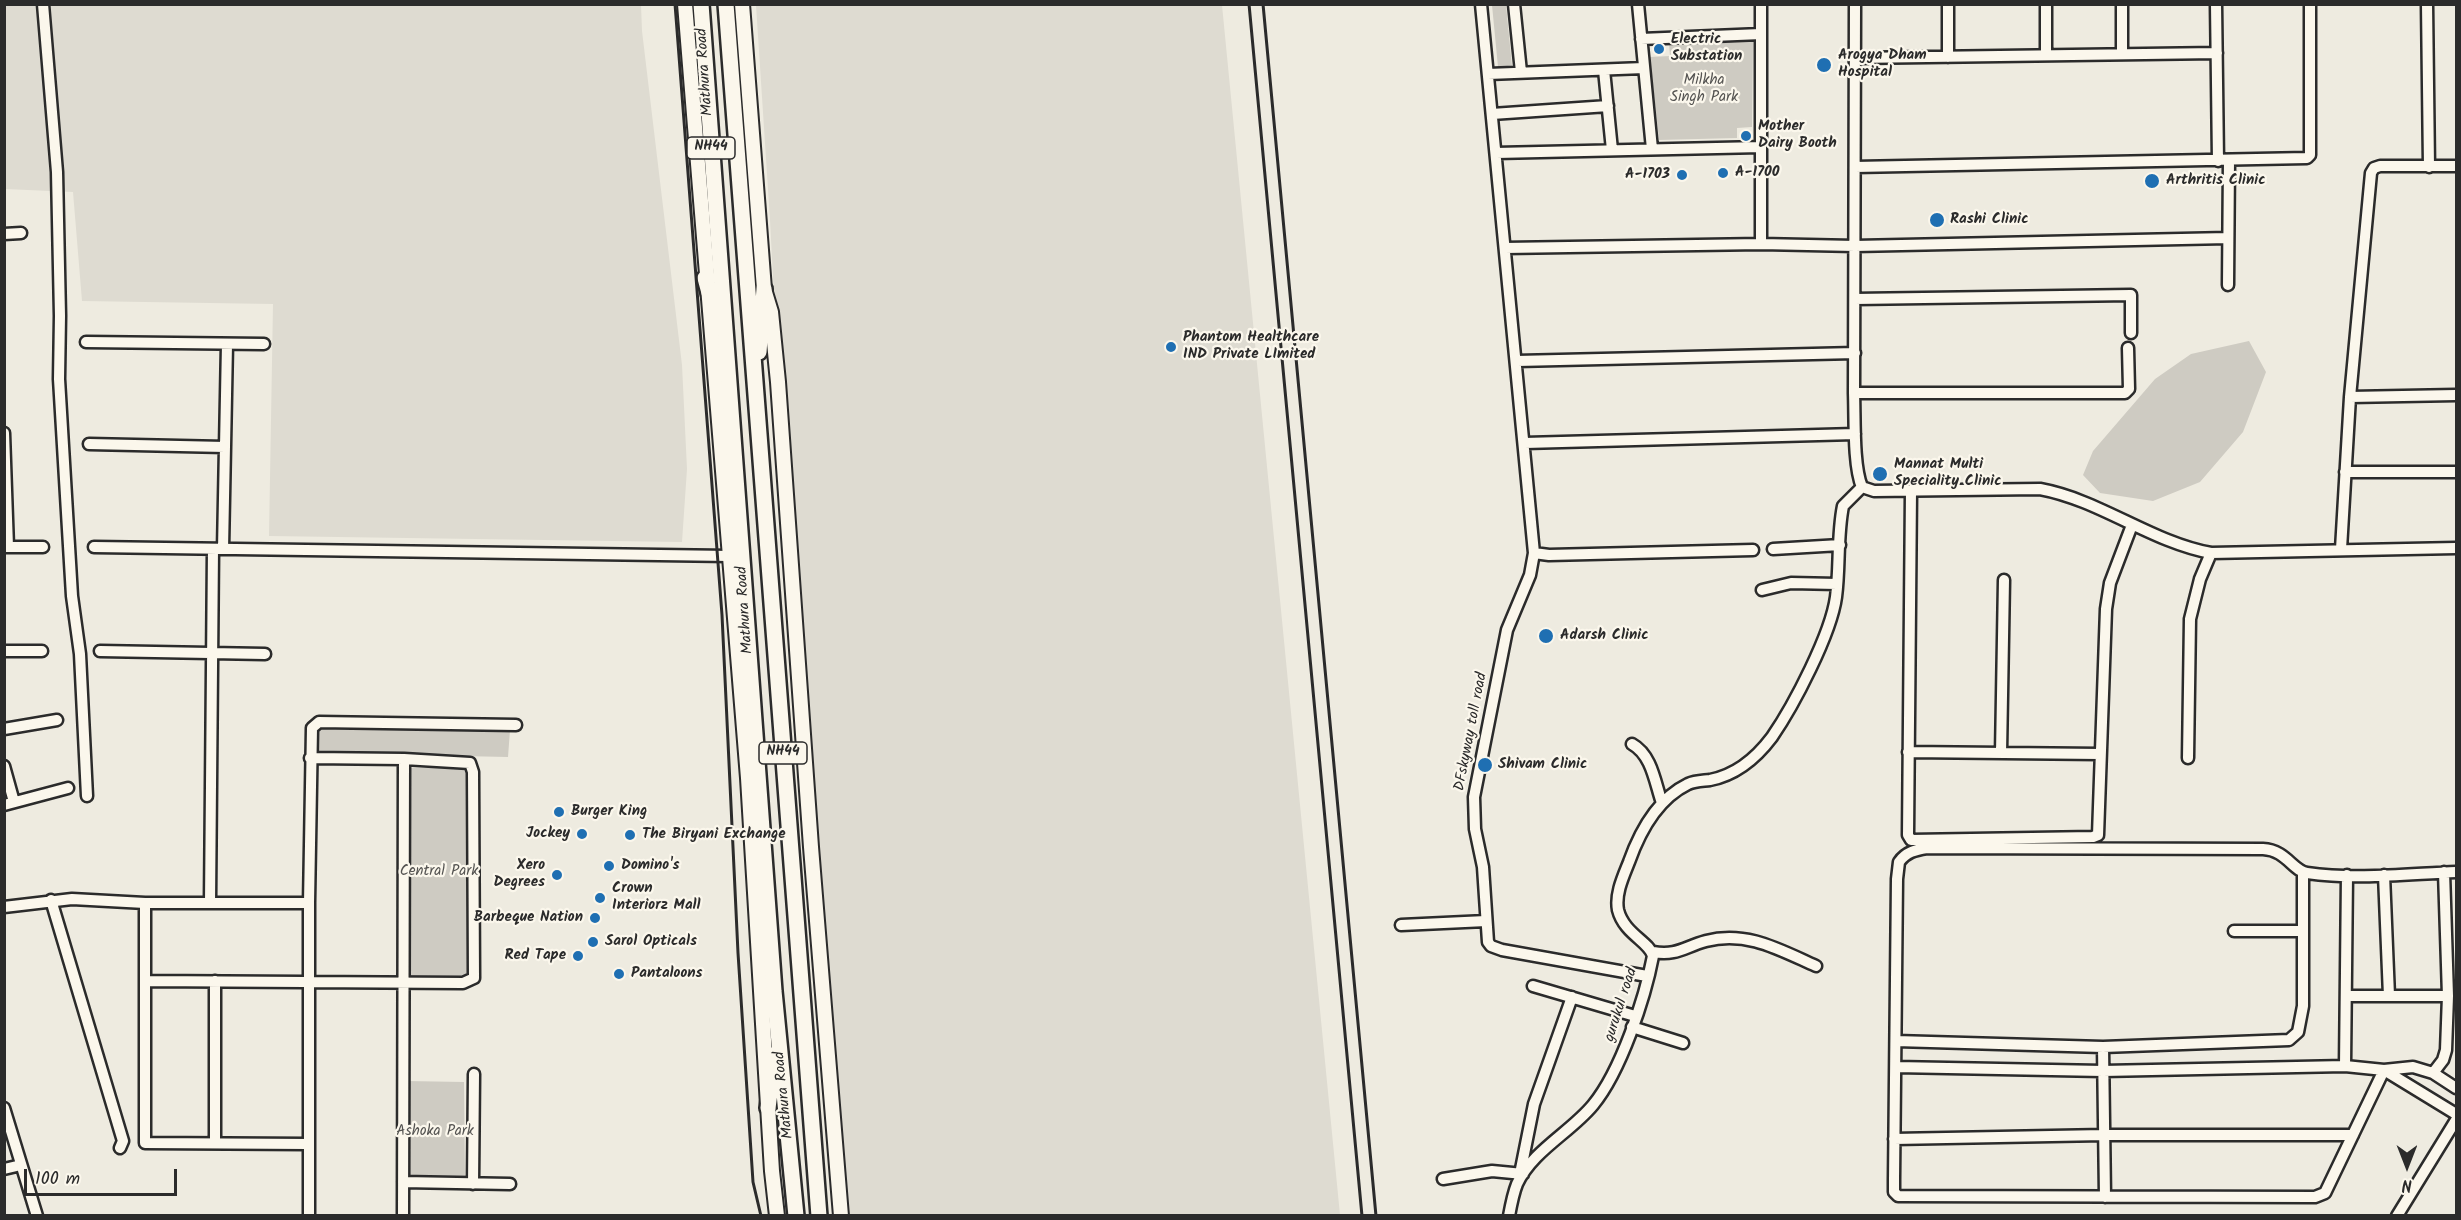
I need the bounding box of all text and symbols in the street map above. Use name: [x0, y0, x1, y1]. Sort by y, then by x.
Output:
street label: Mathura Road: [694, 27, 718, 117]
place label: Electric Substation: [1671, 31, 1742, 66]
marker: Electric Substation: [1652, 42, 1666, 56]
place label: Arogya Dham Hospital: [1838, 47, 1927, 82]
marker: Arogya Dham Hospital: [1815, 56, 1833, 74]
park label: Milkha Singh Park: [1670, 72, 1738, 107]
place label: Mother Dairy Booth: [1758, 118, 1837, 153]
marker: Mother Dairy Booth: [1739, 129, 1753, 143]
road number: NH44: [687, 137, 735, 159]
place label: A-1700: [1735, 164, 1779, 182]
place label: A-1703: [1625, 166, 1670, 184]
marker: A-1700: [1716, 166, 1730, 180]
marker: A-1703: [1675, 168, 1689, 182]
marker: Arthritis Clinic: [2143, 172, 2161, 190]
place label: Arthritis Clinic: [2166, 172, 2266, 190]
marker: Rashi Clinic: [1928, 211, 1946, 229]
place label: Rashi Clinic: [1950, 211, 2028, 229]
place label: Phantom Healthcare IND Private LImited: [1183, 329, 1319, 364]
marker: Phantom Healthcare IND Private LImited: [1164, 340, 1178, 354]
place label: Mannat Multi Speciality Clinic: [1894, 456, 2001, 491]
marker: Mannat Multi Speciality Clinic: [1871, 465, 1889, 483]
street label: Mathura Road: [734, 565, 758, 655]
marker: Adarsh Clinic: [1537, 627, 1555, 645]
place label: Adarsh Clinic: [1560, 627, 1649, 645]
street label: DFskyway toll road: [1452, 671, 1492, 793]
road number: NH44: [759, 742, 807, 764]
marker: Shivam Clinic: [1476, 756, 1494, 774]
place label: Shivam Clinic: [1498, 756, 1587, 774]
place label: Burger King: [571, 803, 647, 821]
marker: Burger King: [552, 805, 566, 819]
place label: Jockey: [526, 825, 570, 843]
place label: The Biryani Exchange: [642, 826, 785, 844]
marker: Jockey: [575, 827, 589, 841]
marker: The Biryani Exchange: [623, 828, 637, 842]
place label: Xero Degrees: [493, 857, 545, 892]
place label: Domino's: [621, 857, 679, 875]
marker: Domino's: [602, 859, 616, 873]
park label: Central Park: [400, 863, 478, 881]
marker: Xero Degrees: [550, 868, 564, 882]
place label: Crown Interiorz Mall: [612, 880, 701, 915]
marker: Crown Interiorz Mall: [593, 891, 607, 905]
place label: Barbeque Nation: [474, 909, 583, 927]
marker: Barbeque Nation: [588, 911, 602, 925]
place label: Sarol Opticals: [605, 933, 697, 951]
marker: Sarol Opticals: [586, 935, 600, 949]
place label: Red Tape: [505, 947, 566, 965]
marker: Red Tape: [571, 949, 585, 963]
place label: Pantaloons: [631, 965, 703, 983]
street label: gurukul road: [1602, 966, 1642, 1044]
marker: Pantaloons: [612, 967, 626, 981]
street label: Mathura Road: [771, 1050, 799, 1140]
park label: Ashoka Park: [396, 1123, 474, 1141]
north arrow: [2377, 1136, 2437, 1196]
scale bar: [27, 1157, 180, 1195]
text: 100 m: [35, 1165, 80, 1194]
text: N: [2402, 1172, 2412, 1197]

